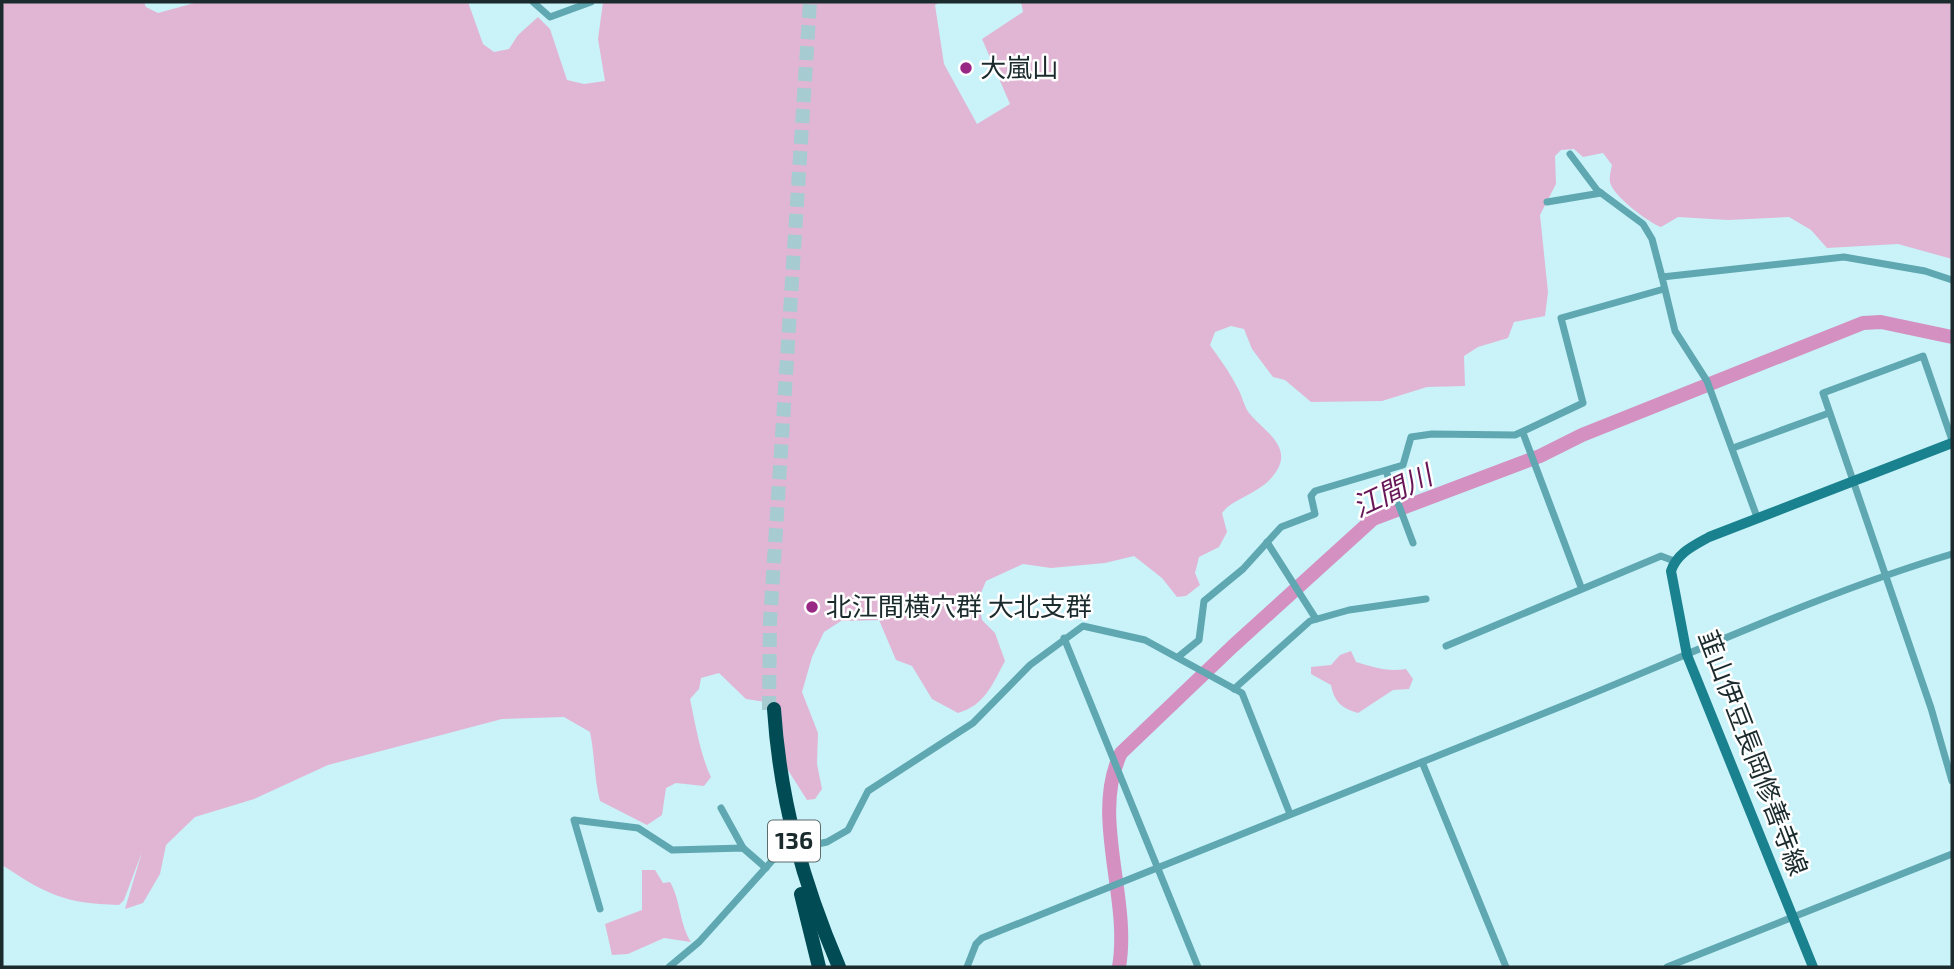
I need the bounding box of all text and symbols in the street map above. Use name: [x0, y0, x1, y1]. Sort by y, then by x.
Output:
place label: 大嵐山: [980, 51, 1058, 82]
marker: 大嵐山: [958, 60, 974, 76]
water label: 江間川: [1346, 456, 1440, 523]
place label: 北江間横穴群 大北支群: [826, 590, 1092, 621]
marker: 北江間横穴群 大北支群: [804, 599, 820, 615]
street label: 韮山伊豆長岡修善寺線: [1693, 626, 1815, 879]
road number: 136: [768, 820, 820, 862]

